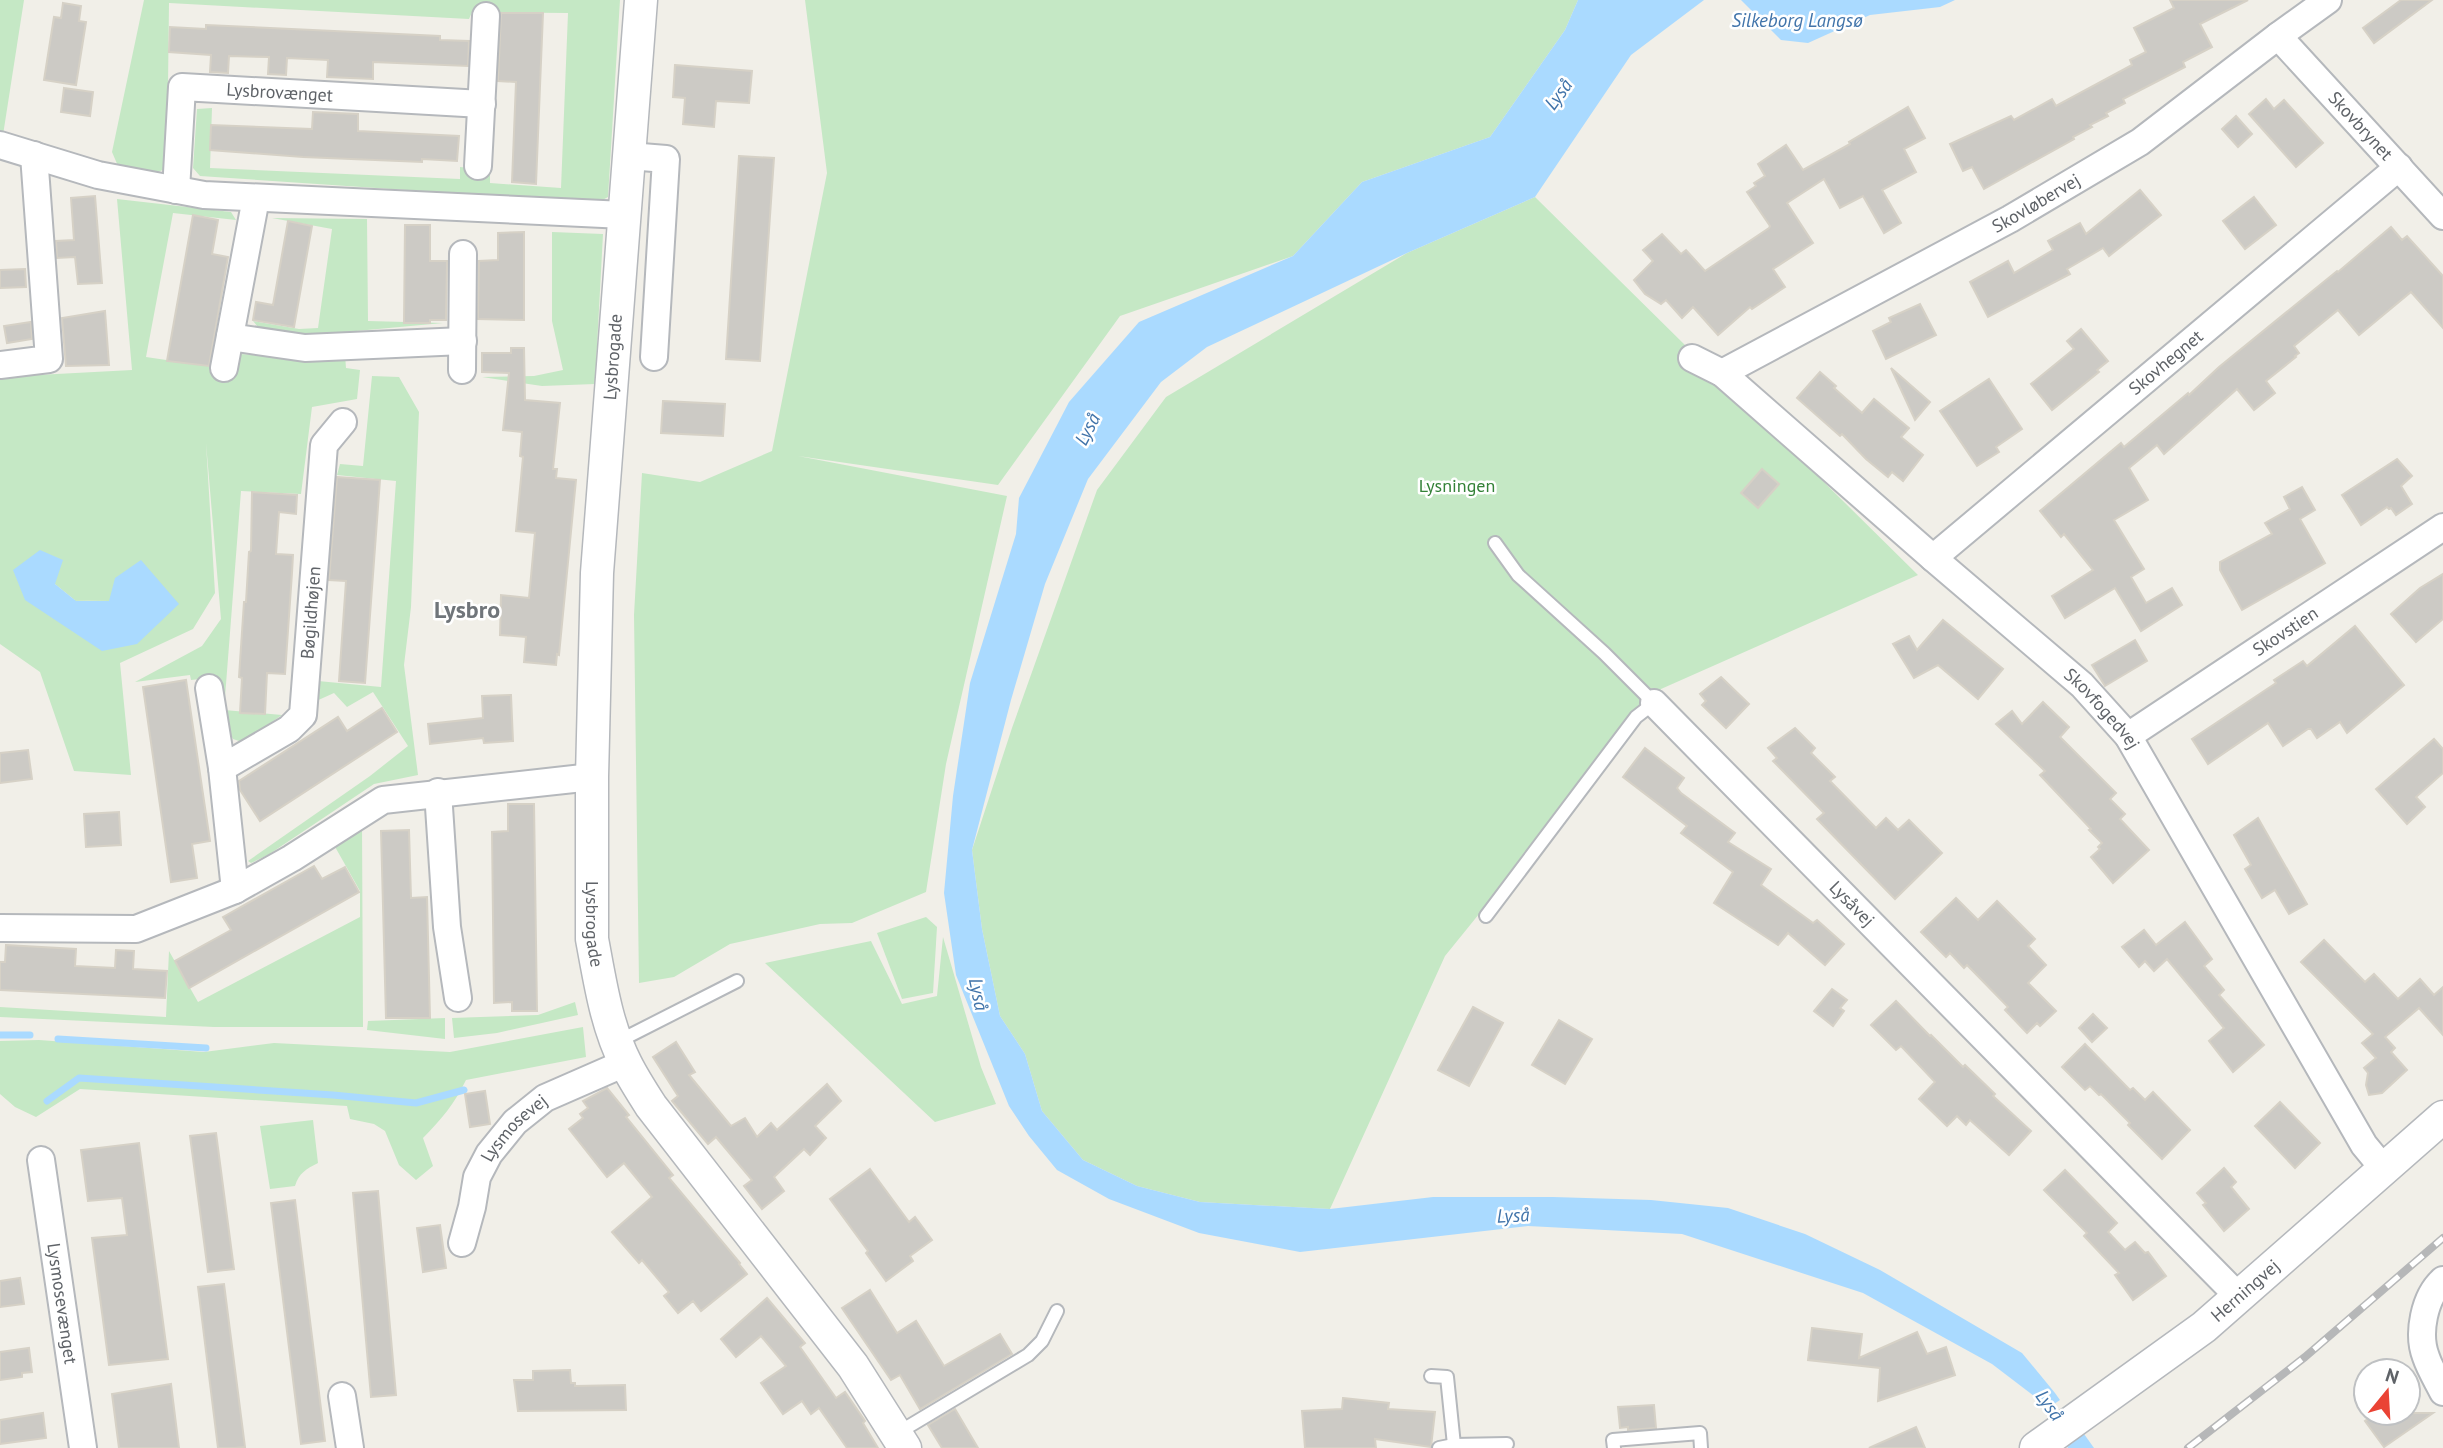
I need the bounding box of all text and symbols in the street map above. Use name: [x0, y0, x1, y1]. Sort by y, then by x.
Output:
water label: Silkeborg Langsø: [1731, 8, 1863, 32]
water label: Lyså: [1539, 73, 1578, 114]
street label: Lysbrovænget: [226, 78, 334, 107]
street label: Skovbrynet: [2323, 86, 2398, 165]
street label: Skovløbervej: [1988, 168, 2084, 238]
street label: Lysbrogade: [598, 313, 627, 401]
street label: Skovhegnet: [2124, 325, 2207, 400]
water label: Lyså: [1069, 408, 1105, 449]
park label: Lysningen: [1419, 474, 1495, 497]
street label: Bøgildhøjen: [295, 565, 326, 660]
district label: Lysbro: [434, 594, 500, 625]
street label: Skovstien: [2248, 601, 2322, 661]
street label: Skovfogedvej: [2060, 663, 2145, 753]
street label: Lysåvej: [1825, 876, 1880, 931]
street label: Lysbrogade: [581, 881, 609, 969]
water label: Lyså: [964, 976, 994, 1013]
street label: Lysmosevej: [475, 1089, 552, 1165]
water label: Lyså: [1496, 1202, 1531, 1228]
street label: Lysmosevænget: [42, 1241, 83, 1365]
street label: Herningvej: [2206, 1254, 2284, 1327]
north arrow: [2352, 1357, 2422, 1427]
text: N: [2383, 1362, 2402, 1389]
water label: Lyså: [2031, 1385, 2070, 1426]

